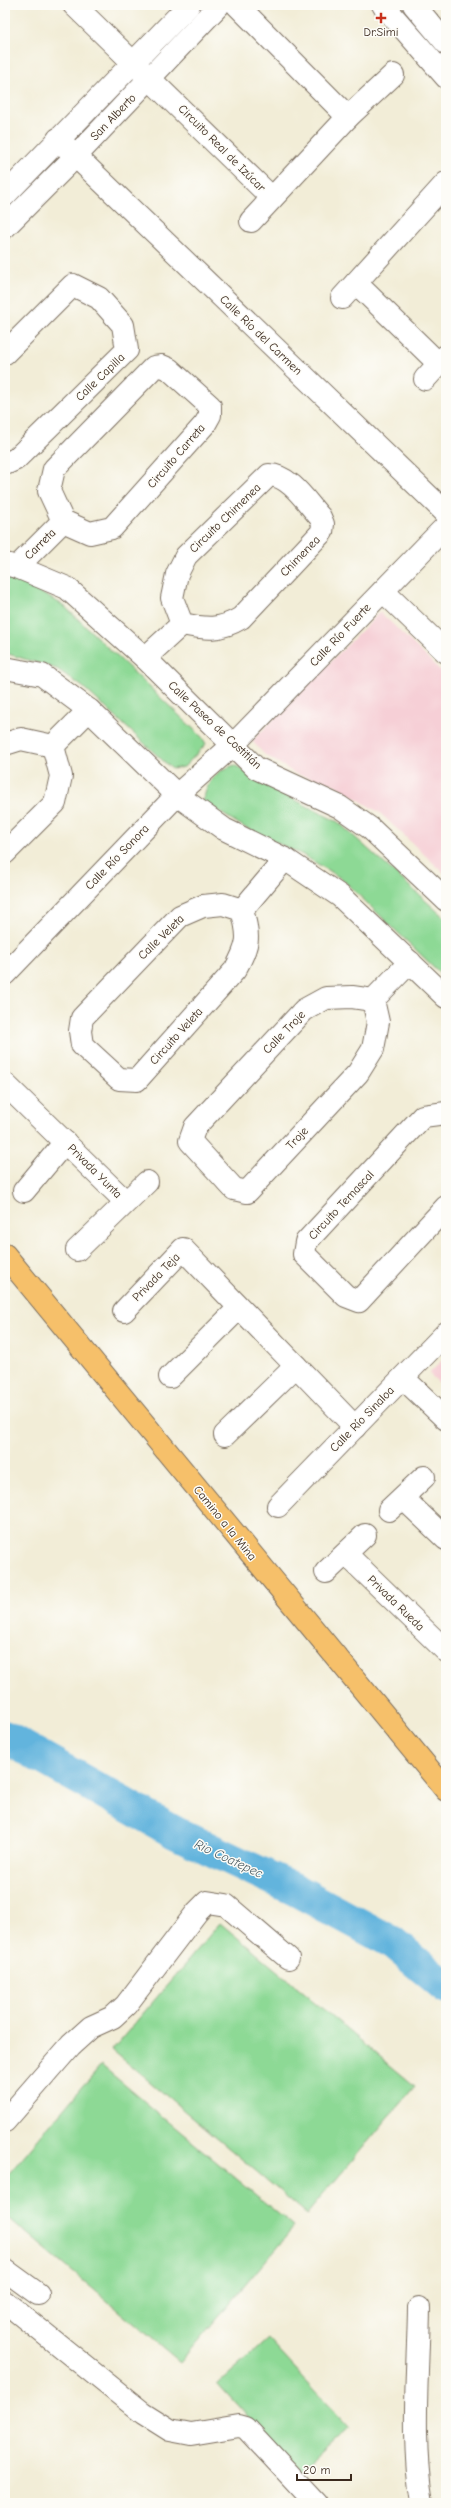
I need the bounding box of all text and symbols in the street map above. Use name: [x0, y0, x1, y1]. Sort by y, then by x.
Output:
marker: Dr.Simi: [376, 13, 386, 23]
place label: Dr.Simi: [364, 25, 398, 39]
street label: San Alberto: [87, 91, 139, 143]
street label: Circuito Real de Izúcar: [175, 101, 269, 195]
street label: Calle Río del Carmen: [217, 292, 305, 378]
street label: Calle Capilla: [72, 350, 128, 404]
street label: Circuito Carreta: [144, 421, 208, 491]
street label: Circuito Chimenea: [186, 480, 264, 556]
street label: Carreta: [22, 526, 58, 562]
street label: Chimenea: [277, 533, 323, 579]
street label: Calle Río Fuerte: [306, 601, 374, 669]
street label: Calle Paseo de Costitlán: [165, 678, 265, 772]
street label: Calle Río Sonora: [82, 821, 152, 893]
street label: Calle Veleta: [135, 912, 187, 962]
street label: Circuito Veleta: [147, 1004, 205, 1068]
street label: Calle Troje: [260, 1007, 308, 1057]
street label: Troje: [283, 1124, 311, 1152]
street label: Privada Yunta: [65, 1141, 125, 1201]
street label: Circuito Temascal: [305, 1167, 377, 1243]
street label: Privada Teja: [129, 1250, 183, 1304]
street label: Calle Río Sinaloa: [327, 1383, 397, 1455]
street label: Camino a la Mina: [191, 1483, 259, 1563]
street label: Privada Rueda: [365, 1572, 427, 1634]
water label: Rio Coatepec: [192, 1836, 265, 1881]
scale bar: [297, 2456, 351, 2482]
text: 20 m: [303, 2463, 331, 2477]

